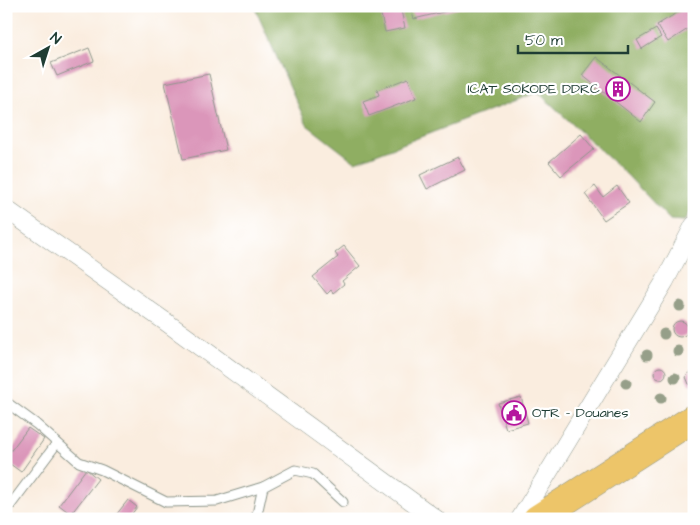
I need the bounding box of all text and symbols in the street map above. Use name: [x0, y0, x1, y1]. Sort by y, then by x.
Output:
north arrow: [22, 22, 72, 72]
scale bar: [518, 22, 628, 54]
text: N: [46, 28, 65, 49]
text: 50 m: [525, 30, 563, 51]
building icon: ICAT SOKODE DDRC: [605, 76, 631, 102]
place label: ICAT SOKODE DDRC: [467, 79, 600, 99]
public building icon: OTR - Douanes: [501, 400, 527, 426]
place label: OTR - Douanes: [532, 403, 628, 423]

